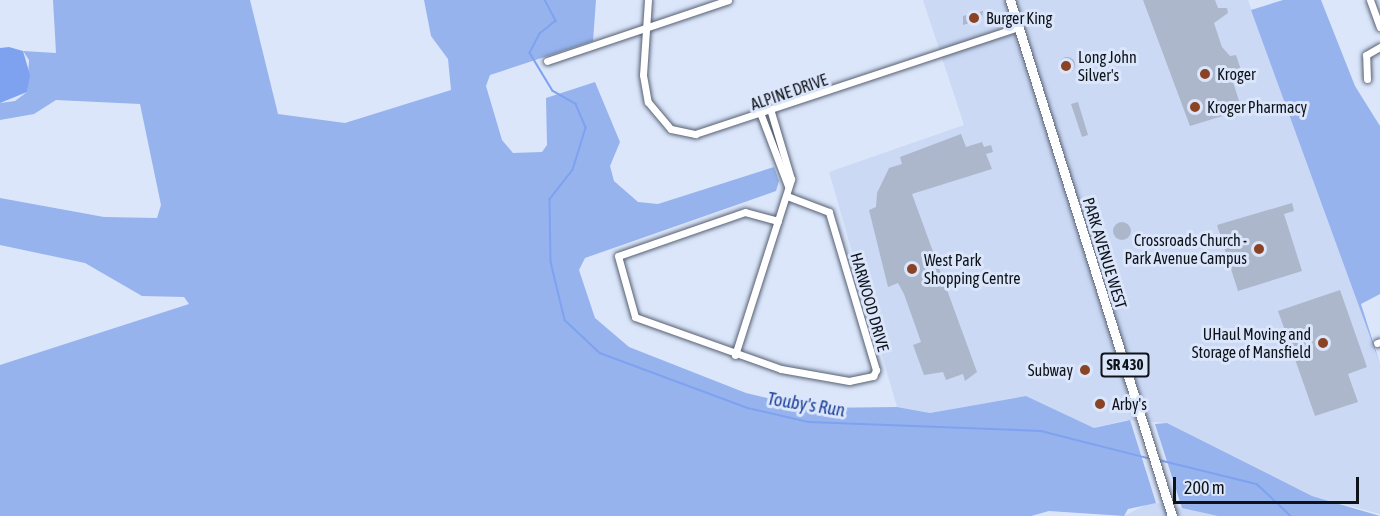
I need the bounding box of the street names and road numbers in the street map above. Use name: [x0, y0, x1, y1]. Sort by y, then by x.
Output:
street label: ALPINE DRIVE: [748, 70, 830, 114]
street label: PARK AVENUE WEST: [1079, 195, 1131, 311]
street label: HARWOOD DRIVE: [847, 250, 893, 354]
road number: SR 430: [1100, 353, 1150, 377]

